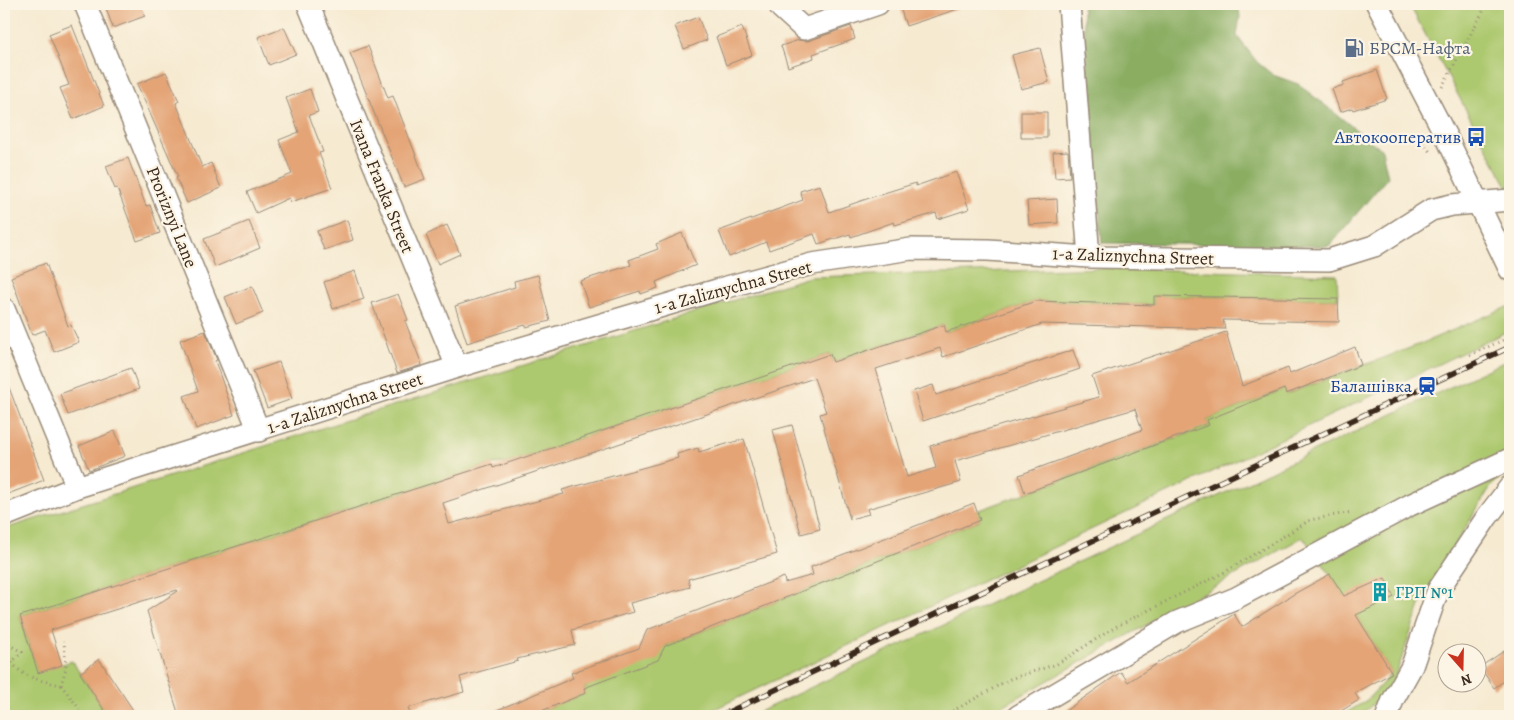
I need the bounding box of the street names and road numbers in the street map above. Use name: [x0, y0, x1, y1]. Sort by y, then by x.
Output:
street label: Ivana Franka Street: [344, 115, 420, 257]
street label: Proriznyi Lane: [141, 163, 203, 271]
street label: 1-a Zaliznychna Street: [1052, 241, 1214, 271]
street label: 1-a Zaliznychna Street: [652, 254, 814, 320]
street label: 1-a Zaliznychna Street: [264, 367, 426, 439]

